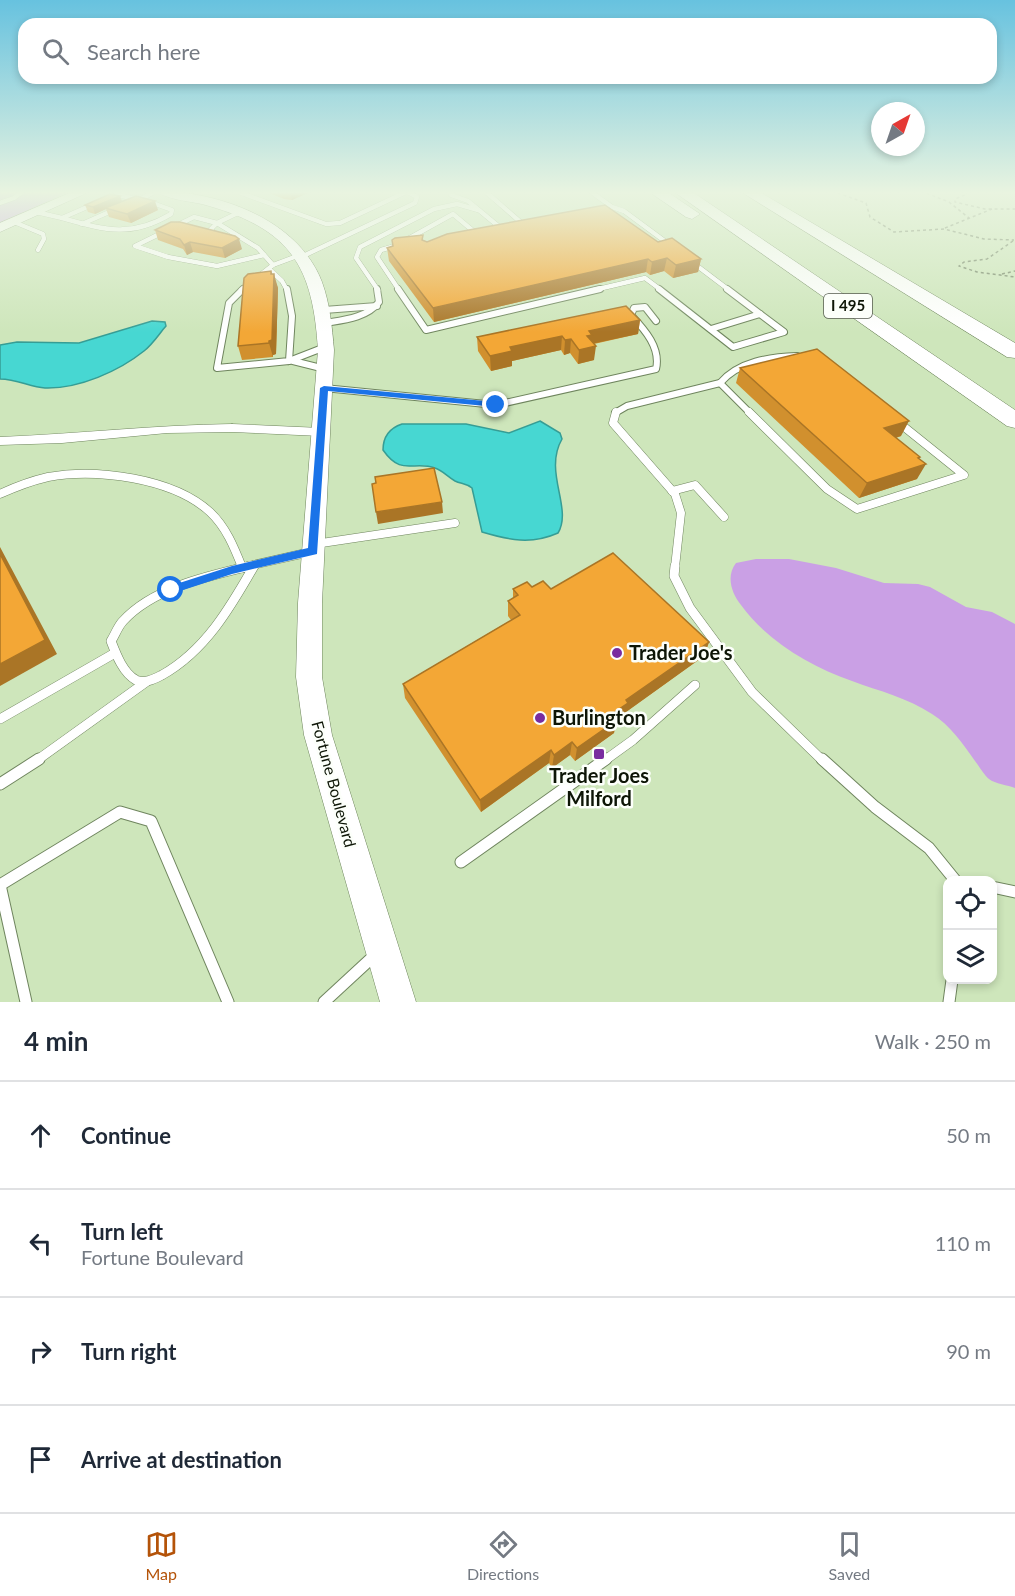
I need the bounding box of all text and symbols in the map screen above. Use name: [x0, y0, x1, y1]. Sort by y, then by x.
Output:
search box: [18, 18, 997, 84]
icon: search: [39, 35, 72, 68]
text: Search here: [87, 38, 200, 65]
north arrow: [871, 102, 925, 156]
road number: I 495: [824, 294, 872, 318]
route end: [482, 391, 508, 417]
route start: [157, 576, 183, 602]
place label: Trader Joe's: [629, 640, 733, 664]
marker: Trader Joe's: [610, 646, 624, 660]
place label: Burlington: [552, 705, 646, 729]
marker: Burlington: [533, 711, 547, 725]
street label: Fortune Boulevard: [308, 719, 361, 849]
marker: Trader Joes Milford: [592, 747, 606, 761]
place label: Trader Joes Milford: [549, 763, 649, 810]
map controls: [943, 876, 997, 984]
button: locate: [943, 876, 997, 930]
button: layers: [943, 930, 997, 984]
text: 4 min: [24, 1025, 88, 1057]
text: Walk · 250 m: [875, 1029, 991, 1053]
icon: ahead: [24, 1119, 57, 1152]
text: Continue: [81, 1122, 171, 1149]
text: 50 m: [946, 1123, 991, 1147]
text: Turn left: [81, 1218, 163, 1245]
icon: left: [24, 1227, 57, 1260]
text: 110 m: [935, 1231, 991, 1255]
text: Fortune Boulevard: [81, 1245, 244, 1269]
icon: right: [24, 1335, 57, 1368]
text: Turn right: [81, 1338, 176, 1365]
text: 90 m: [946, 1339, 991, 1363]
icon: arrive: [24, 1443, 57, 1476]
text: Arrive at destination: [81, 1446, 282, 1473]
tab: Map: [145, 1528, 178, 1583]
tab: Directions: [467, 1528, 539, 1583]
tab: Saved: [829, 1528, 870, 1583]

